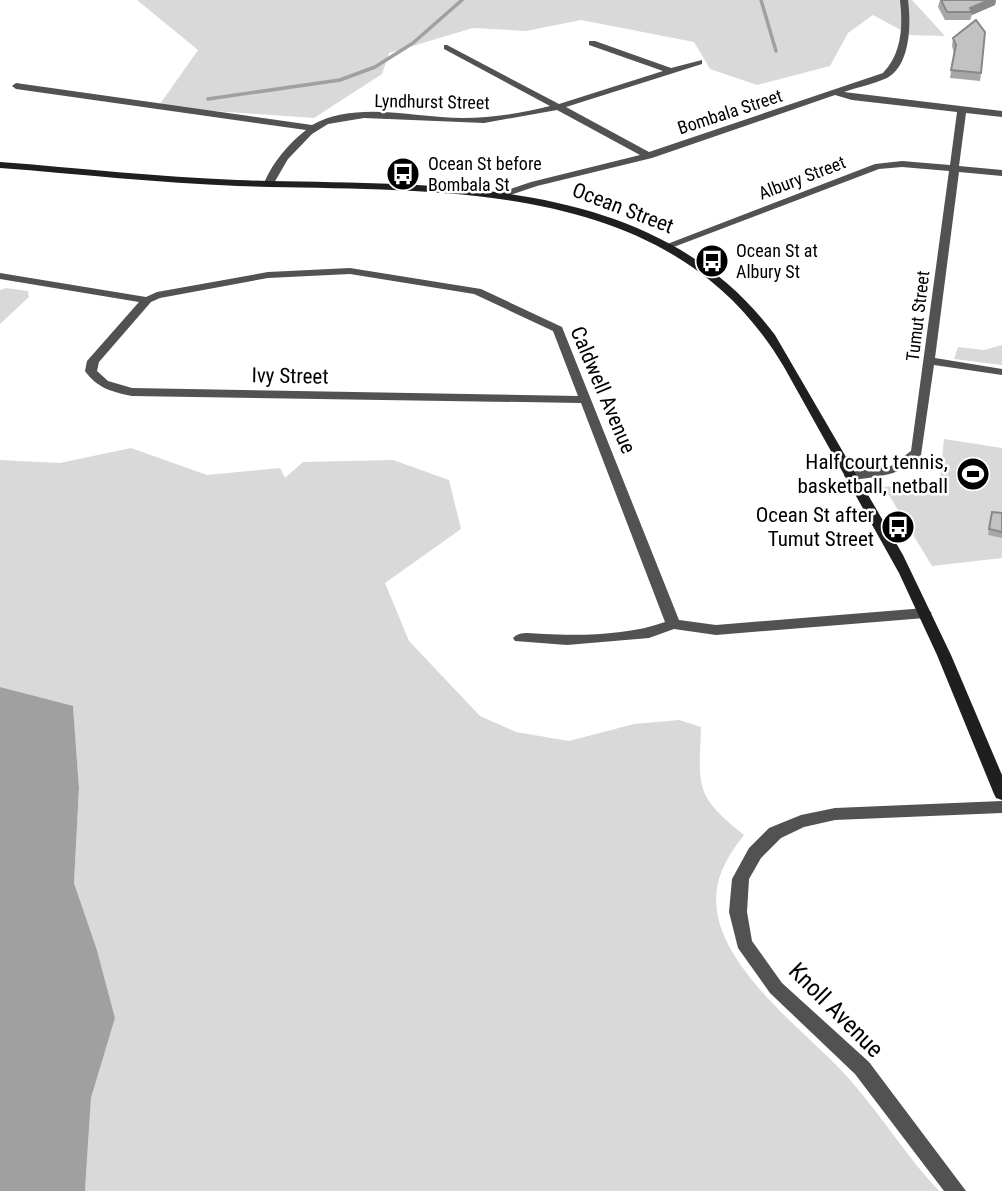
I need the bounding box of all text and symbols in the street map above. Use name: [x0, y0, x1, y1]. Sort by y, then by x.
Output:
street label: Bombala Street: [675, 85, 785, 138]
street label: Lyndhurst Street: [374, 90, 490, 113]
street label: Albury Street: [755, 151, 848, 204]
place label: Ocean St before Bombala St: [428, 153, 542, 195]
bus stop icon: Ocean St before Bombala St: [384, 155, 422, 193]
street label: Ocean Street: [569, 178, 677, 238]
place label: Ocean St at Albury St: [736, 240, 818, 282]
bus stop icon: Ocean St at Albury St: [693, 242, 731, 280]
street label: Tumut Street: [902, 269, 933, 362]
street label: Caldwell Avenue: [565, 323, 641, 457]
street label: Ivy Street: [251, 363, 329, 389]
place label: Half court tennis, basketball, netball: [797, 450, 948, 498]
sports icon: Half court tennis, basketball, netball: [954, 455, 992, 493]
place label: Ocean St after Tumut Street: [756, 503, 874, 551]
bus stop icon: Ocean St after Tumut Street: [879, 508, 917, 546]
street label: Knoll Avenue: [783, 957, 889, 1063]

